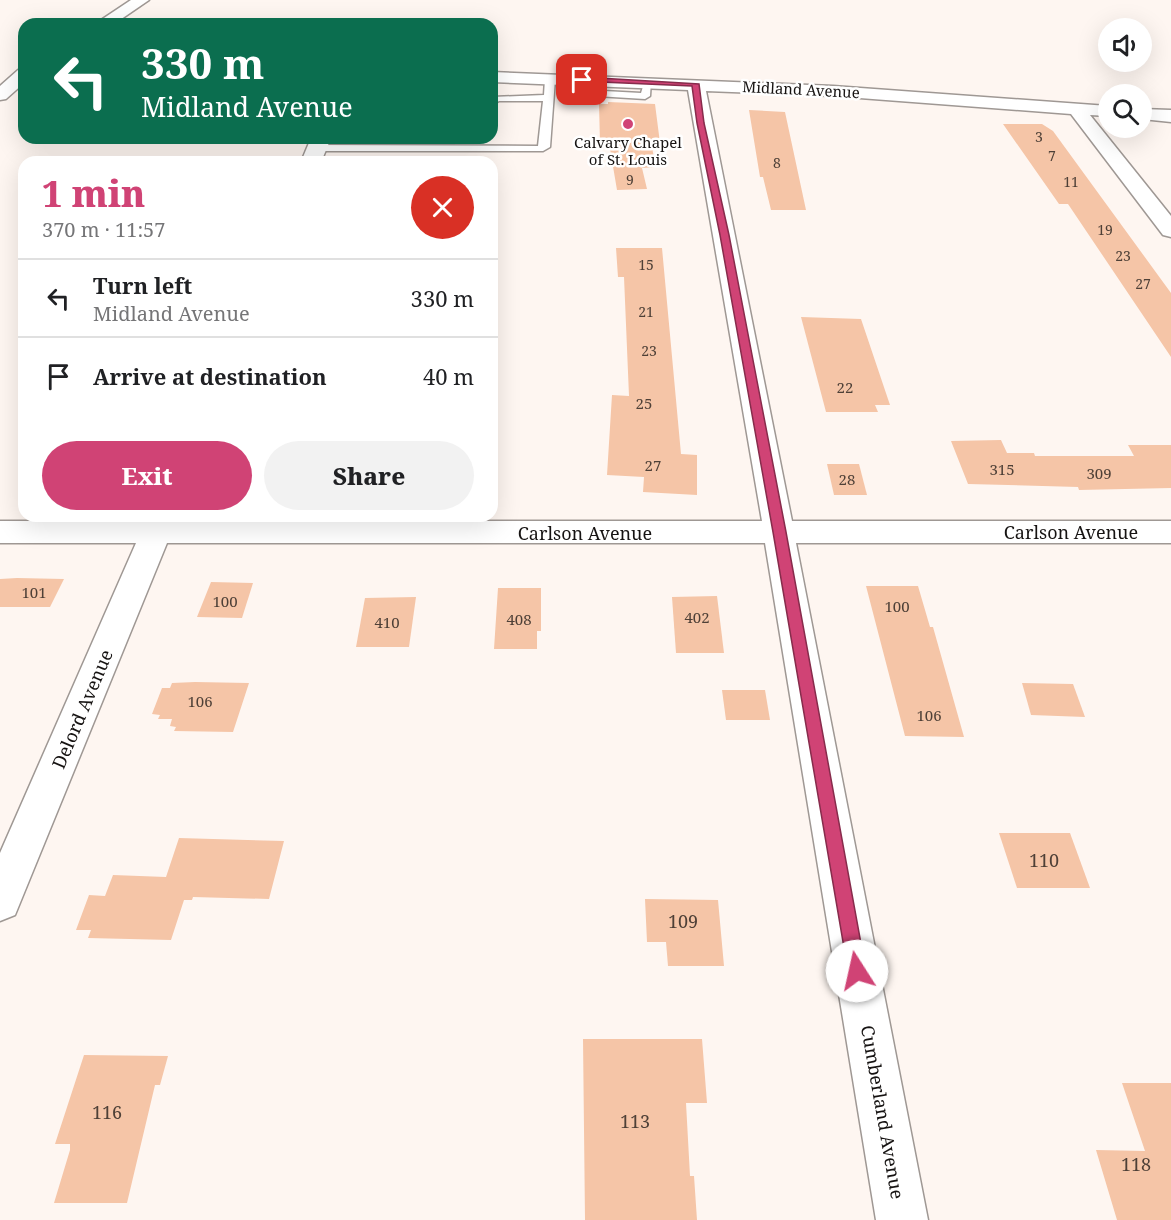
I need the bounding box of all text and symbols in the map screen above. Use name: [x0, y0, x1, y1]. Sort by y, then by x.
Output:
map controls: [1098, 18, 1152, 138]
button: sound: [1098, 18, 1152, 72]
text: 330 m: [141, 34, 265, 91]
icon: left: [42, 42, 120, 120]
pin: [556, 54, 607, 105]
icon: arrive: [565, 63, 598, 96]
street label: Midland Avenue: [742, 76, 860, 102]
button: search: [1098, 84, 1152, 138]
text: Midland Avenue: [141, 88, 353, 125]
marker: Calvary Chapel of St. Louis: [621, 117, 635, 131]
house number: 3: [1035, 127, 1043, 146]
place label: Calvary Chapel of St. Louis: [574, 132, 682, 169]
house number: 7: [1048, 146, 1056, 165]
house number: 8: [773, 153, 781, 172]
text: 1 min: [42, 169, 145, 218]
house number: 9: [626, 170, 634, 189]
house number: 11: [1063, 172, 1079, 191]
button: close: [411, 176, 474, 239]
text: 370 m · 11:57: [42, 216, 165, 243]
house number: 19: [1097, 220, 1113, 239]
house number: 23: [1115, 246, 1131, 265]
house number: 15: [638, 255, 654, 274]
text: Turn left: [93, 270, 192, 300]
house number: 27: [1135, 274, 1151, 293]
icon: left: [42, 282, 75, 315]
text: 330 m: [411, 283, 474, 313]
text: Midland Avenue: [93, 300, 250, 327]
house number: 21: [638, 302, 654, 321]
house number: 23: [641, 341, 657, 360]
icon: arrive: [42, 360, 75, 393]
text: Arrive at destination: [93, 361, 327, 391]
text: 40 m: [423, 361, 474, 391]
house number: 22: [837, 377, 853, 397]
house number: 25: [636, 393, 652, 413]
button: Exit: [42, 441, 252, 510]
button: Share: [264, 441, 474, 510]
house number: 27: [645, 455, 661, 475]
house number: 315: [989, 459, 1015, 479]
house number: 309: [1086, 463, 1112, 483]
house number: 28: [839, 469, 855, 489]
street label: Carlson Avenue: [1004, 520, 1138, 544]
street label: Carlson Avenue: [518, 521, 652, 545]
house number: 101: [21, 582, 47, 602]
house number: 100: [212, 591, 238, 611]
house number: 100: [884, 596, 910, 616]
house number: 402: [684, 607, 710, 627]
house number: 408: [506, 609, 532, 629]
house number: 410: [374, 612, 400, 632]
street label: Delord Avenue: [46, 646, 118, 772]
house number: 106: [187, 691, 213, 711]
house number: 106: [916, 705, 942, 725]
house number: 110: [1029, 848, 1059, 872]
house number: 109: [668, 909, 698, 933]
position arrow: [825, 939, 889, 1003]
street label: Cumberland Avenue: [856, 1023, 910, 1201]
house number: 116: [92, 1100, 122, 1124]
house number: 113: [620, 1109, 650, 1133]
house number: 118: [1121, 1152, 1151, 1176]

